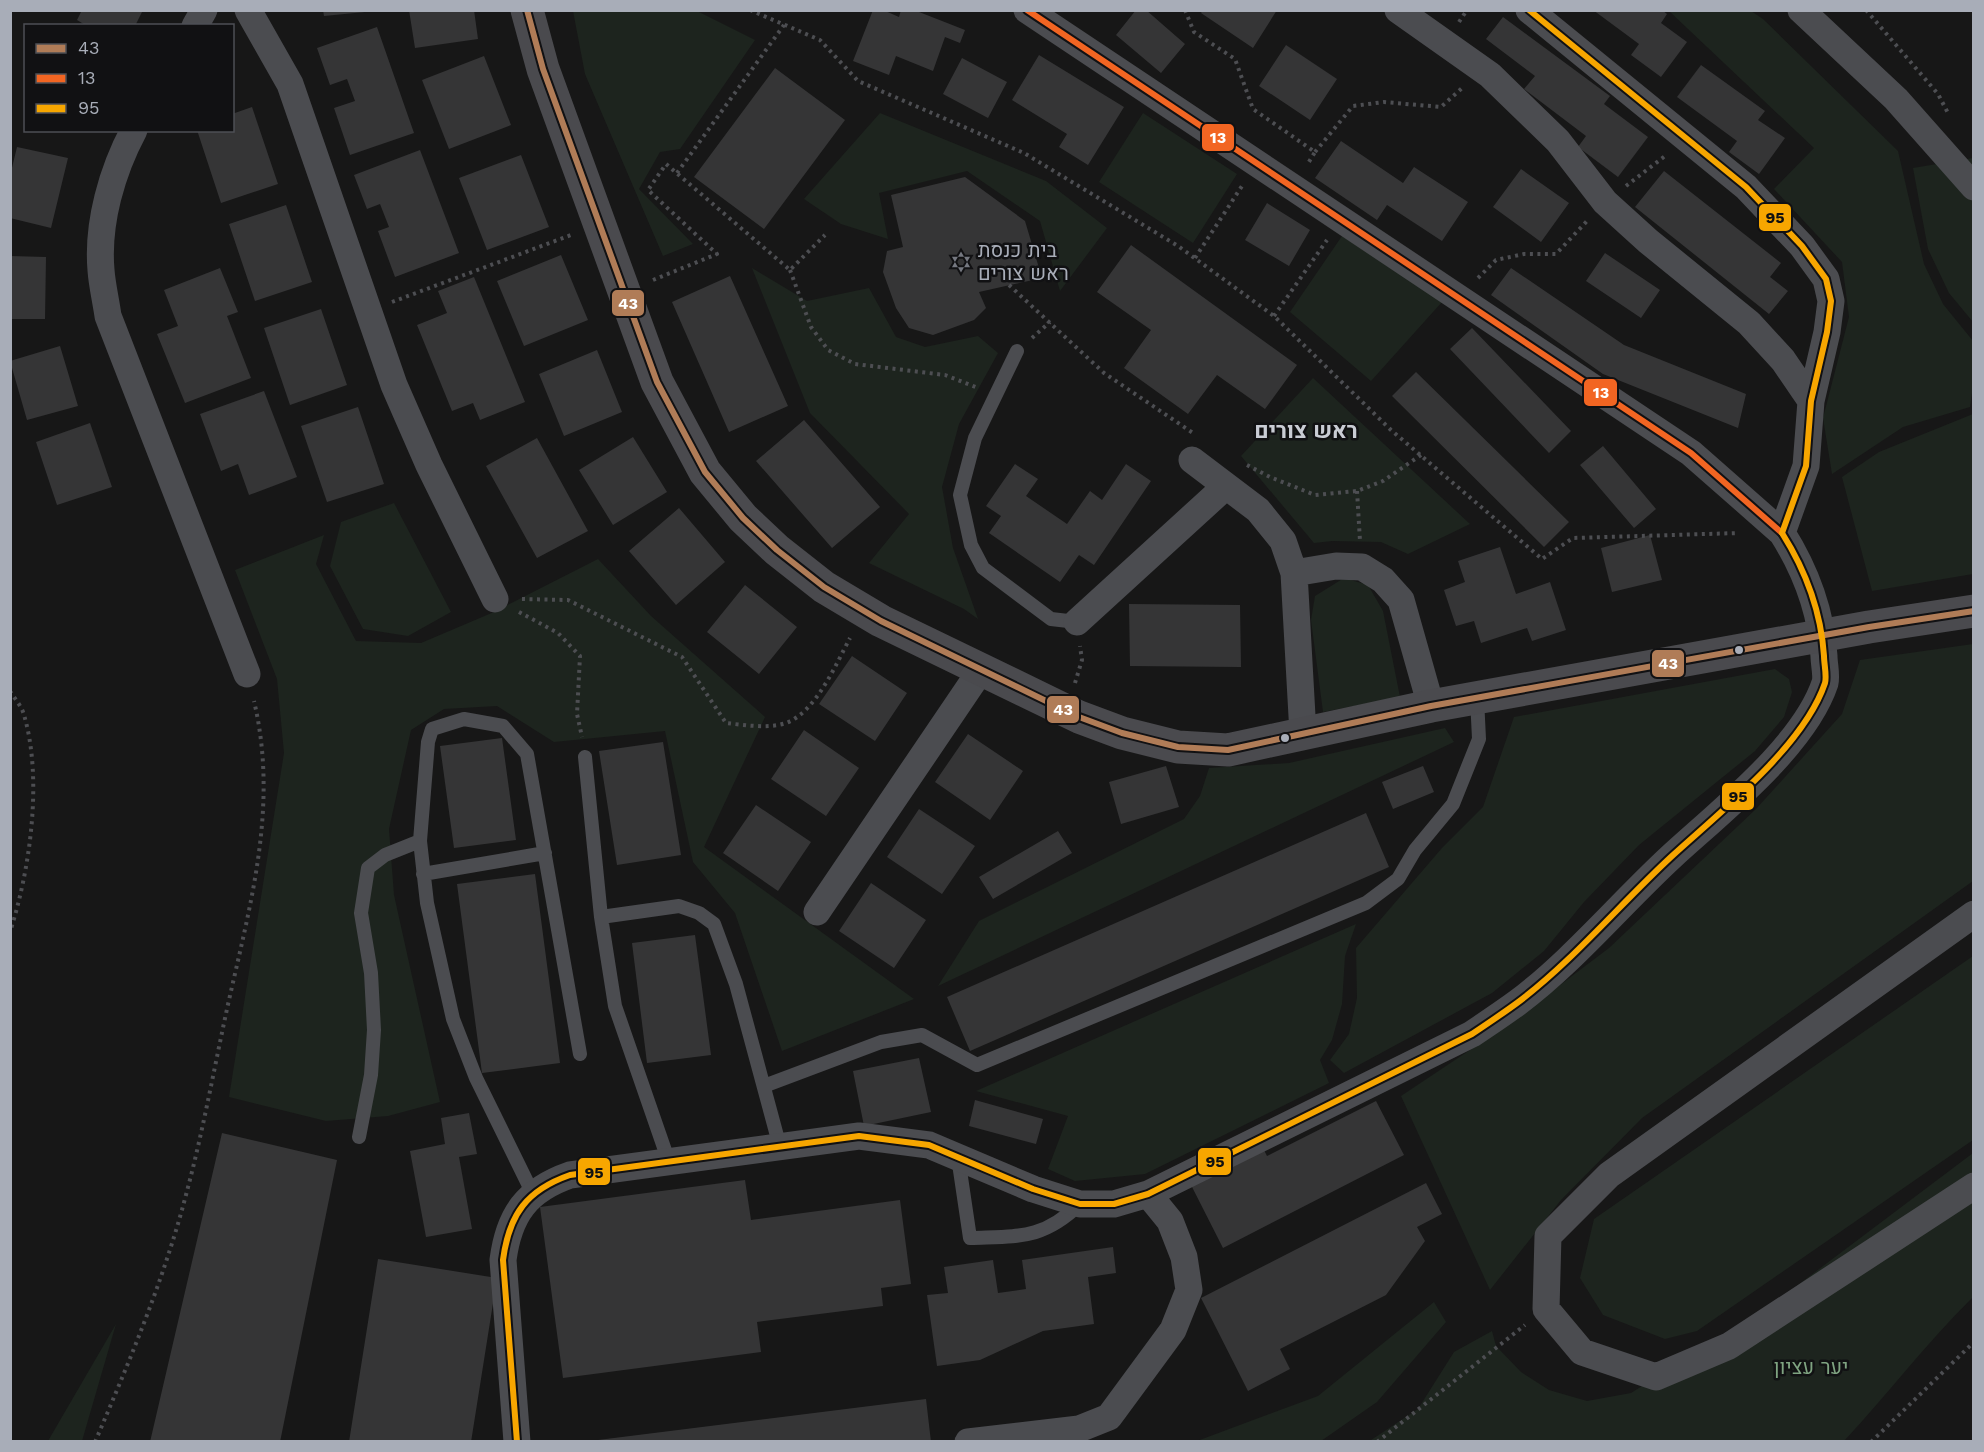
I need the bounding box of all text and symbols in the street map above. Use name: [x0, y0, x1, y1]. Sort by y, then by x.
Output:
legend: [24, 24, 234, 132]
text: 43: [78, 37, 100, 58]
text: 13: [78, 67, 96, 88]
text: 95: [78, 97, 100, 118]
line badge: 13: [1201, 123, 1235, 152]
text: 13: [1210, 128, 1226, 147]
line badge: 95: [1758, 203, 1792, 232]
text: 95: [1765, 208, 1785, 227]
place label: בית כנסת ראש צורים: [978, 238, 1069, 285]
synagogue icon: בית כנסת ראש צורים: [949, 250, 973, 274]
line badge: 43: [611, 289, 645, 317]
text: 43: [618, 294, 638, 313]
line badge: 13: [1583, 378, 1618, 407]
text: 13: [1593, 383, 1609, 402]
district label: ראש צורים: [1254, 418, 1358, 443]
unlabelled marker: [1733, 644, 1745, 656]
line badge: 43: [1651, 649, 1685, 678]
text: 43: [1658, 654, 1678, 673]
line badge: 43: [1046, 695, 1080, 724]
text: 43: [1053, 700, 1073, 719]
unlabelled marker: [1279, 732, 1291, 744]
line badge: 95: [1721, 782, 1755, 811]
text: 95: [1728, 787, 1748, 806]
line badge: 95: [1197, 1147, 1232, 1176]
text: 95: [1205, 1152, 1225, 1171]
line badge: 95: [577, 1157, 611, 1186]
text: 95: [584, 1163, 604, 1182]
park label: יער עציון: [1774, 1355, 1848, 1379]

